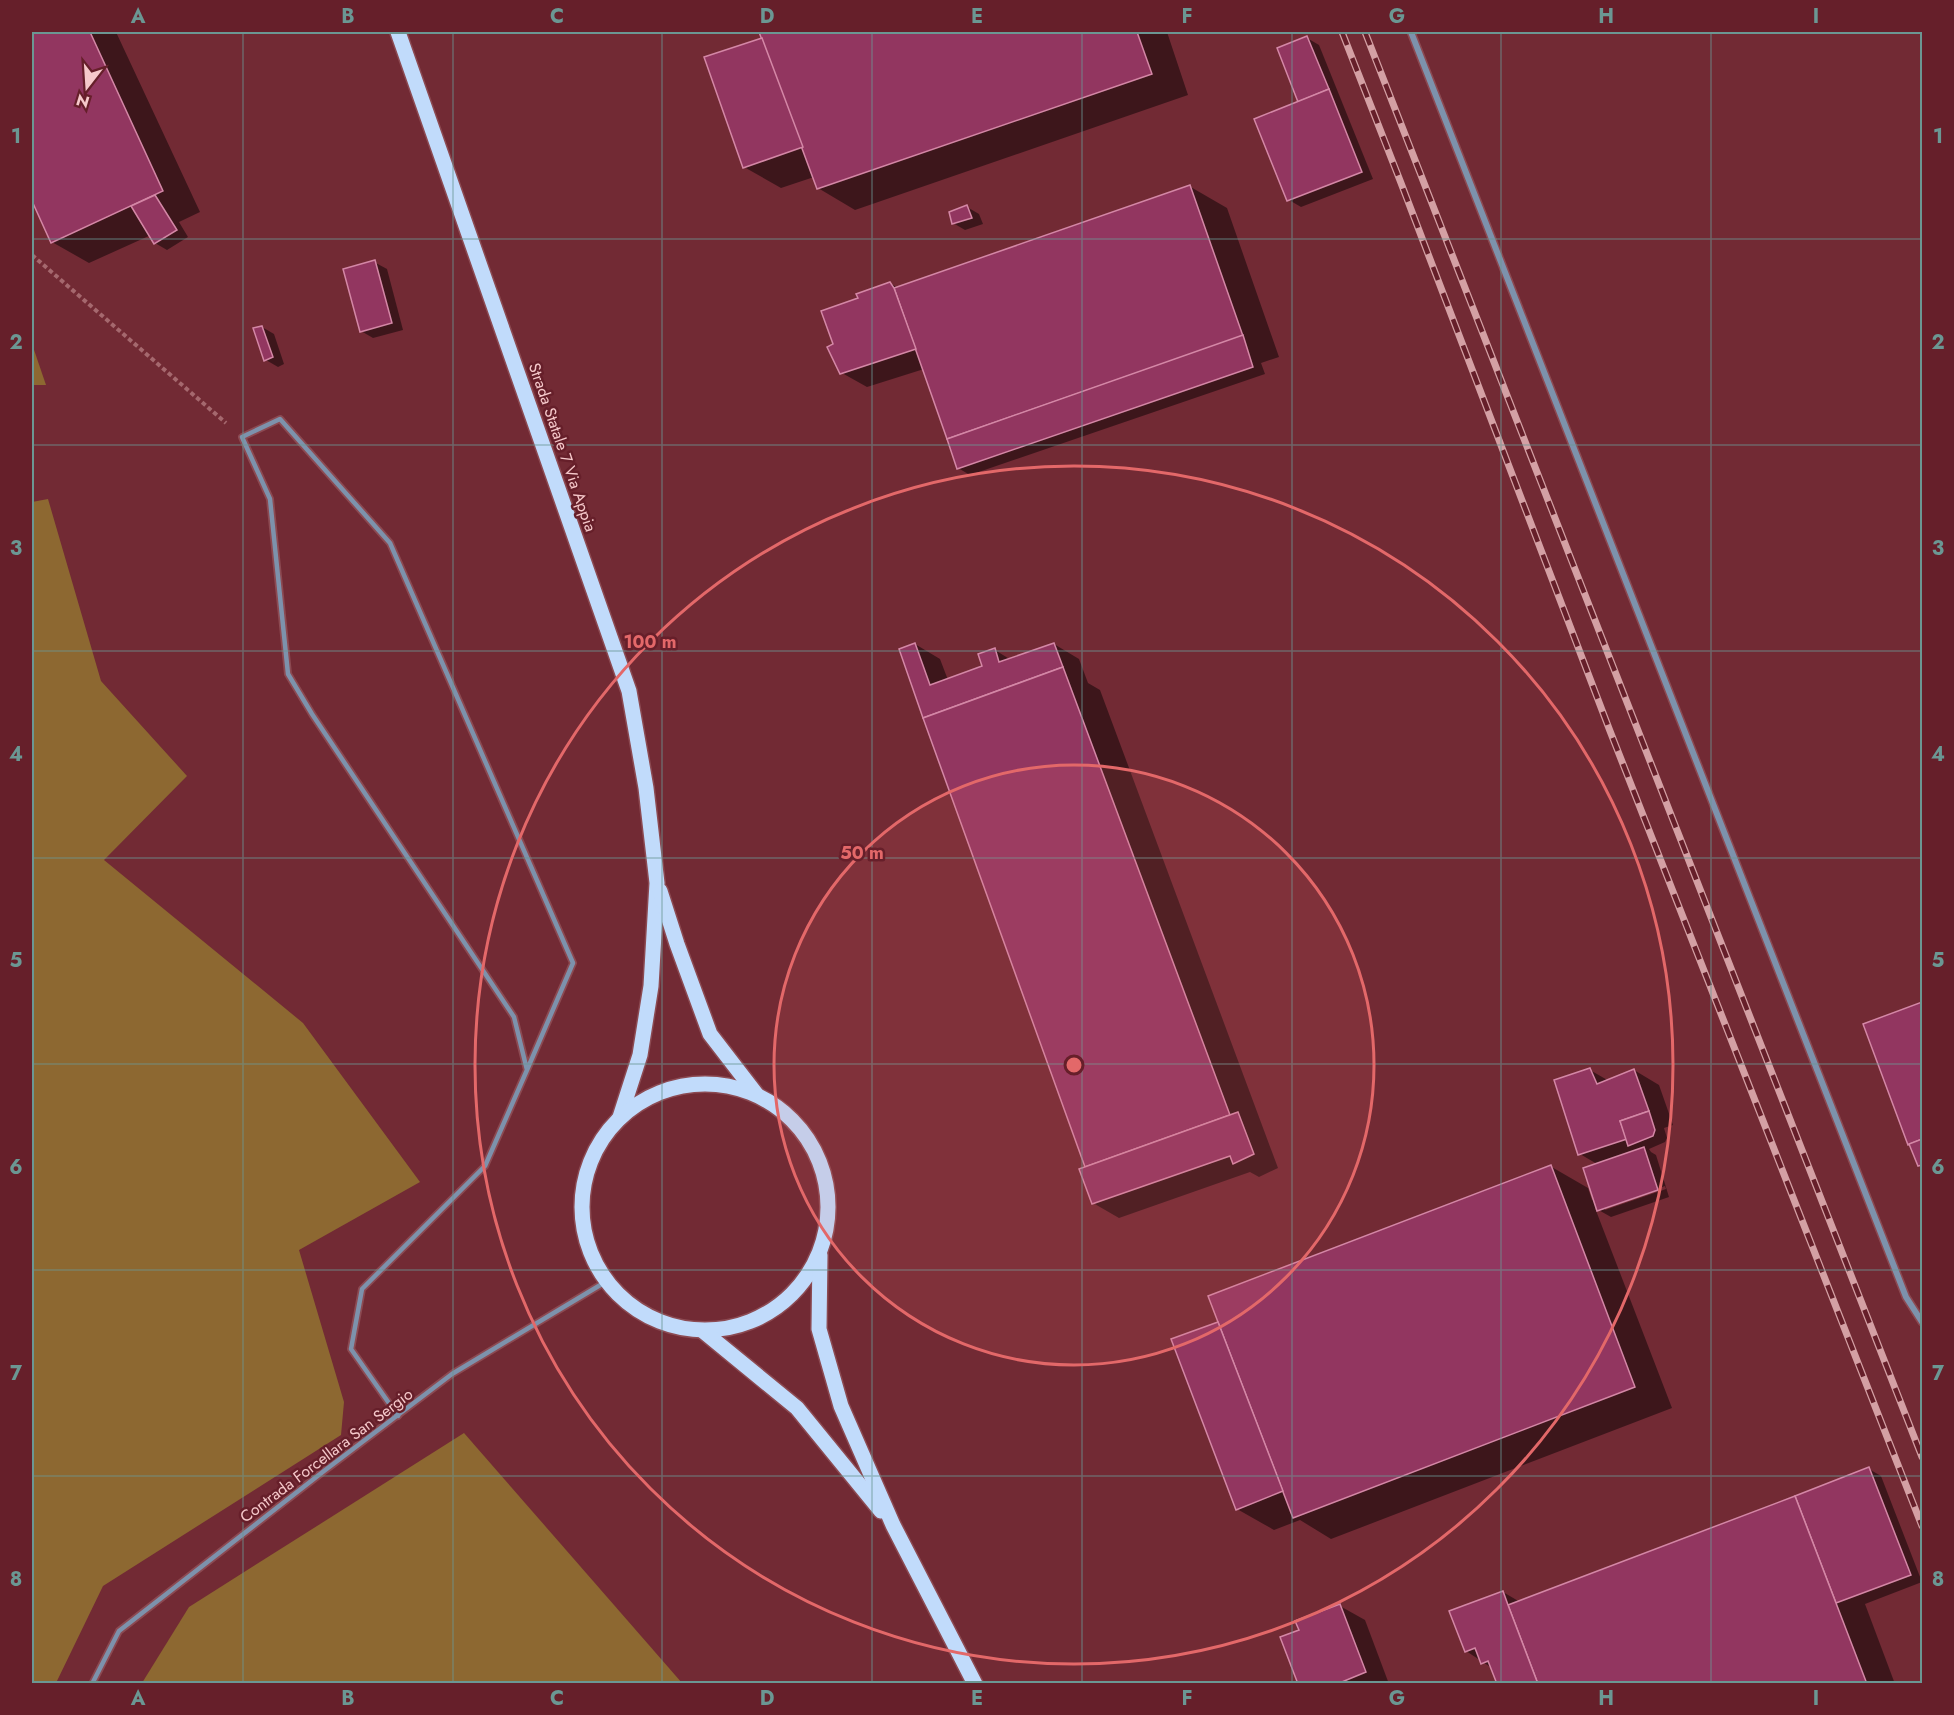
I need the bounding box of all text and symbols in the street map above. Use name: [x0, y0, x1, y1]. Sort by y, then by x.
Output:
text: A: [130, 2, 146, 31]
text: B: [341, 2, 355, 31]
text: C: [550, 2, 564, 31]
text: D: [760, 2, 774, 31]
text: E: [971, 2, 983, 31]
text: F: [1181, 2, 1193, 31]
text: G: [1389, 2, 1405, 31]
text: H: [1598, 2, 1614, 31]
text: I: [1813, 2, 1819, 31]
north arrow: [57, 57, 117, 117]
text: N: [73, 88, 92, 114]
text: 1: [11, 122, 21, 151]
text: 1: [1933, 122, 1943, 151]
text: 2: [9, 328, 23, 357]
text: 2: [1931, 328, 1945, 357]
street label: Strada Statale 7 Via Appia: [523, 360, 602, 535]
text: 3: [10, 534, 22, 563]
text: 3: [1932, 534, 1944, 563]
text: 100 m: [623, 629, 677, 655]
text: 4: [9, 740, 23, 769]
text: 4: [1931, 740, 1945, 769]
text: 50 m: [840, 840, 884, 866]
text: 5: [10, 946, 23, 975]
text: 5: [1932, 946, 1945, 975]
centre of rings: [1064, 1055, 1084, 1075]
text: 6: [9, 1153, 23, 1182]
text: 6: [1931, 1153, 1945, 1182]
text: 7: [10, 1359, 23, 1388]
text: 7: [1932, 1359, 1945, 1388]
street label: Contrada Forcellara San Sergio: [235, 1383, 418, 1528]
text: 8: [10, 1565, 22, 1594]
text: 8: [1932, 1565, 1944, 1594]
text: A: [130, 1684, 146, 1713]
text: B: [341, 1684, 355, 1713]
text: C: [550, 1684, 564, 1713]
text: D: [760, 1684, 774, 1713]
text: E: [971, 1684, 983, 1713]
text: F: [1181, 1684, 1193, 1713]
text: G: [1389, 1684, 1405, 1713]
text: H: [1598, 1684, 1614, 1713]
text: I: [1813, 1684, 1819, 1713]

